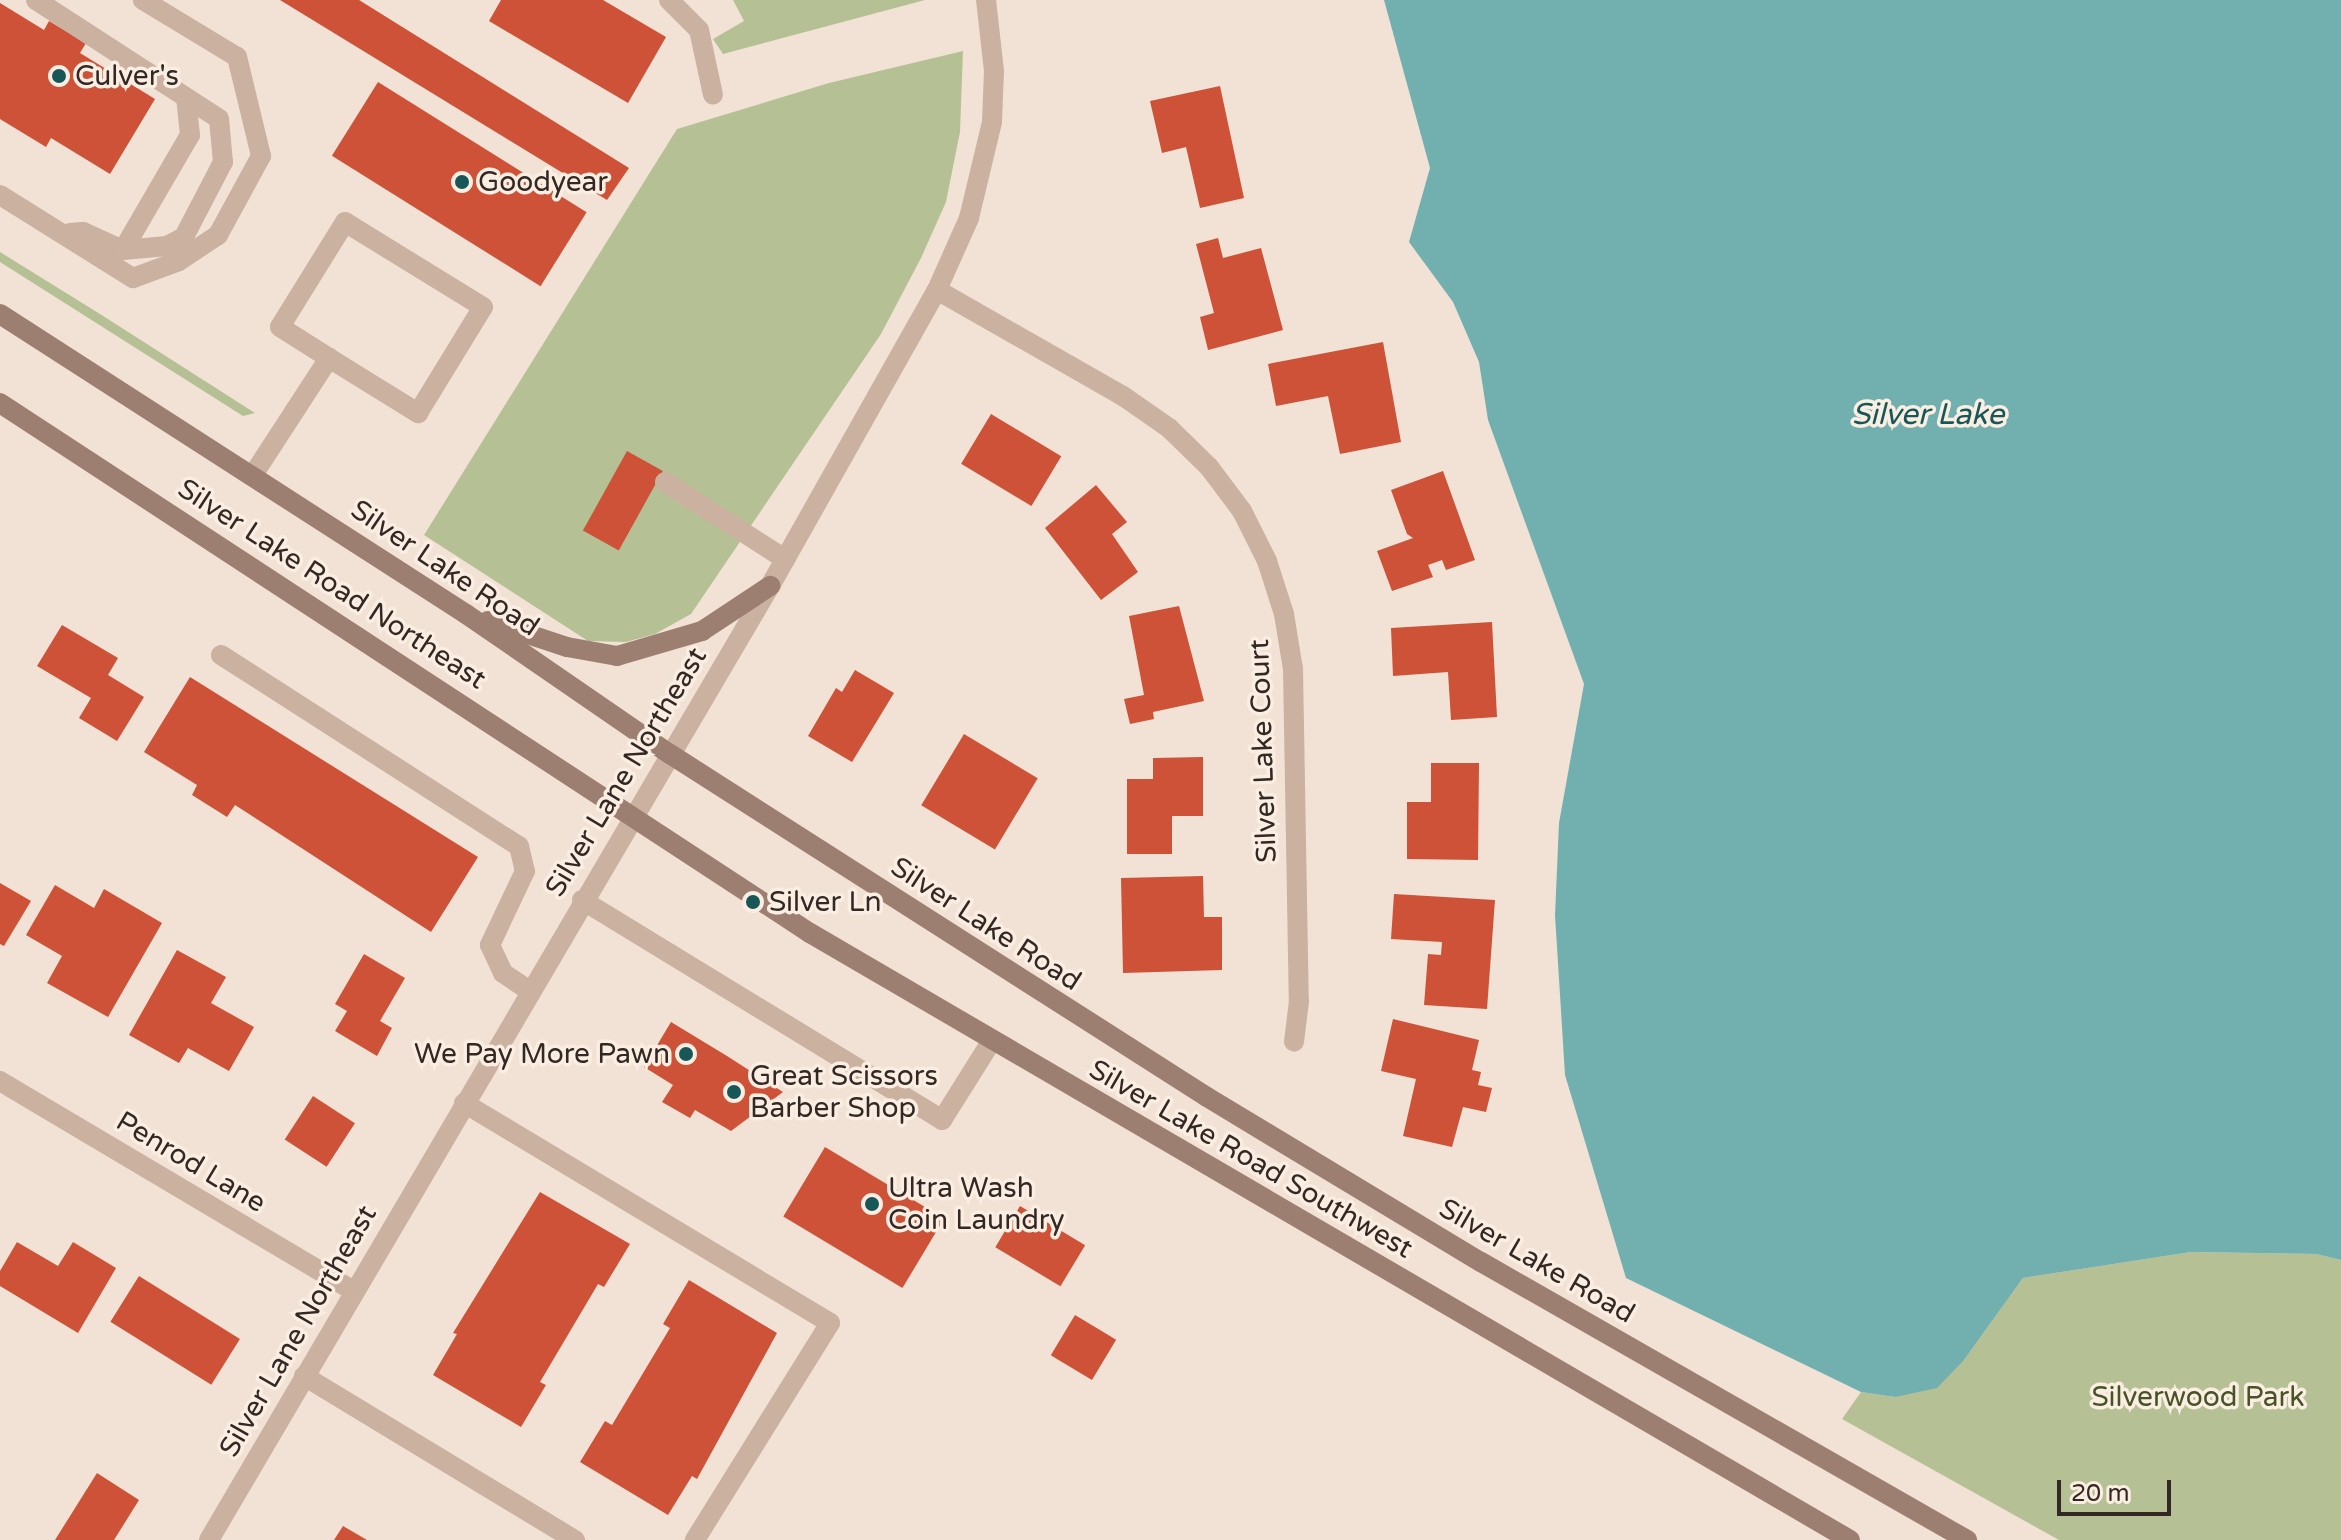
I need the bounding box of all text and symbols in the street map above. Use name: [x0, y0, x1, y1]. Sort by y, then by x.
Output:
place label: Culver's: [75, 59, 179, 93]
marker: Culver's: [50, 67, 68, 85]
place label: Goodyear: [478, 165, 608, 199]
marker: Goodyear: [453, 173, 471, 191]
water label: Silver Lake: [1852, 397, 2004, 433]
street label: Silver Lake Road Northeast: [172, 472, 492, 696]
street label: Silver Lake Road: [344, 493, 546, 643]
street label: Silver Lake Court: [1242, 639, 1284, 863]
street label: Silver Lane Northeast: [538, 641, 714, 903]
street label: Silver Lake Road: [885, 850, 1087, 998]
place label: Silver Ln: [769, 885, 882, 919]
marker: Silver Ln: [744, 893, 762, 911]
place label: We Pay More Pawn: [414, 1037, 670, 1071]
marker: We Pay More Pawn: [677, 1045, 695, 1063]
street label: Silver Lake Road Southwest: [1083, 1053, 1419, 1265]
place label: Great Scissors Barber Shop: [750, 1059, 938, 1125]
marker: Great Scissors Barber Shop: [725, 1083, 743, 1101]
street label: Penrod Lane: [110, 1104, 272, 1220]
place label: Ultra Wash Coin Laundry: [888, 1171, 1065, 1237]
street label: Silver Lake Road: [1433, 1192, 1641, 1330]
marker: Ultra Wash Coin Laundry: [863, 1195, 881, 1213]
street label: Silver Lane Northeast: [212, 1199, 384, 1463]
park label: Silverwood Park: [2092, 1380, 2304, 1414]
scale bar: [2061, 1464, 2175, 1514]
text: 20 m: [2071, 1479, 2129, 1508]

